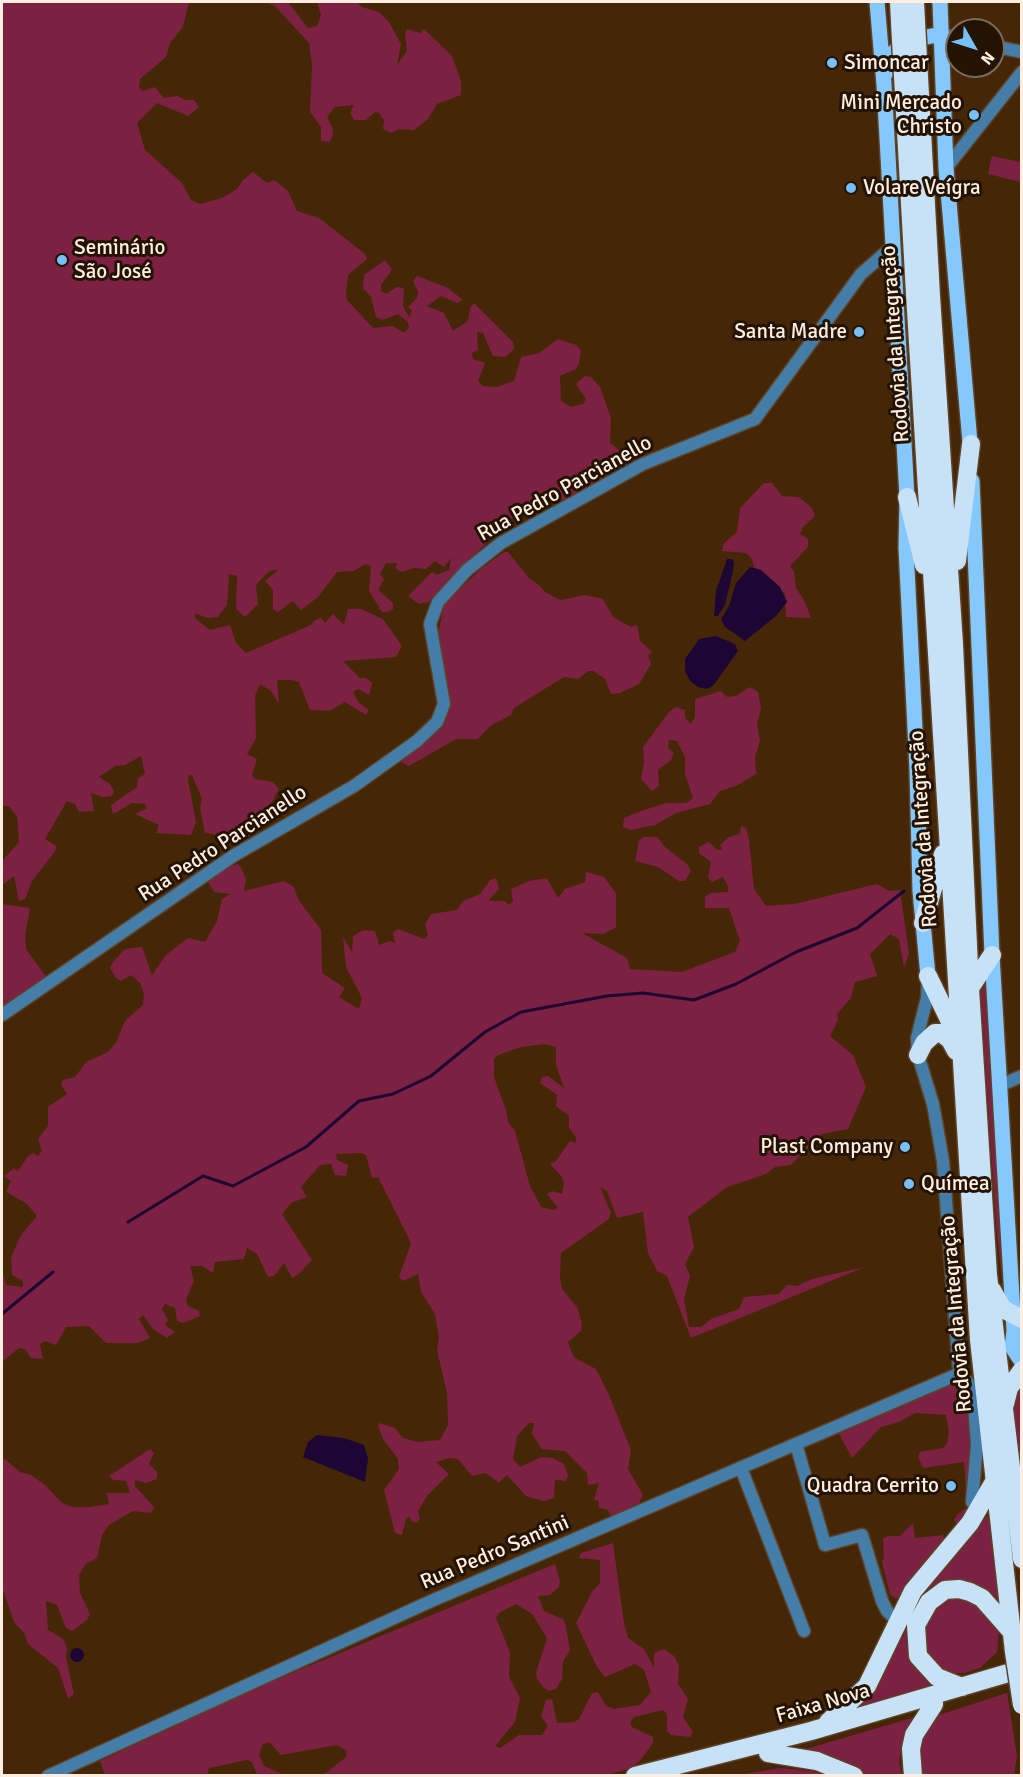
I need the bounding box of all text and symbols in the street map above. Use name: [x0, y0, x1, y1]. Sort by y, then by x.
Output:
north arrow: [945, 18, 1005, 78]
text: N: [976, 47, 999, 69]
place label: Simoncar: [844, 50, 929, 76]
marker: Simoncar: [825, 56, 839, 70]
place label: Mini Mercado Christo: [840, 90, 962, 140]
marker: Mini Mercado Christo: [967, 108, 981, 122]
place label: Volare Veígra: [863, 175, 981, 201]
marker: Volare Veígra: [844, 181, 858, 195]
place label: Seminário São José: [74, 235, 165, 285]
street label: Rodovia da Integração: [877, 245, 915, 443]
marker: Seminário São José: [55, 253, 69, 267]
place label: Santa Madre: [734, 319, 847, 345]
marker: Santa Madre: [852, 325, 866, 339]
street label: Rua Pedro Parcianello: [473, 431, 657, 547]
street label: Rodovia da Integração: [905, 730, 943, 928]
street label: Rua Pedro Parcianello: [134, 780, 312, 908]
place label: Plast Company: [760, 1134, 893, 1160]
marker: Plast Company: [898, 1140, 912, 1154]
place label: Químea: [921, 1171, 990, 1197]
marker: Químea: [902, 1177, 916, 1191]
street label: Rodovia da Integração: [936, 1214, 978, 1414]
place label: Quadra Cerrito: [807, 1473, 939, 1499]
marker: Quadra Cerrito: [944, 1479, 958, 1493]
street label: Rua Pedro Santini: [417, 1510, 573, 1596]
street label: Faixa Nova: [773, 1679, 873, 1729]

